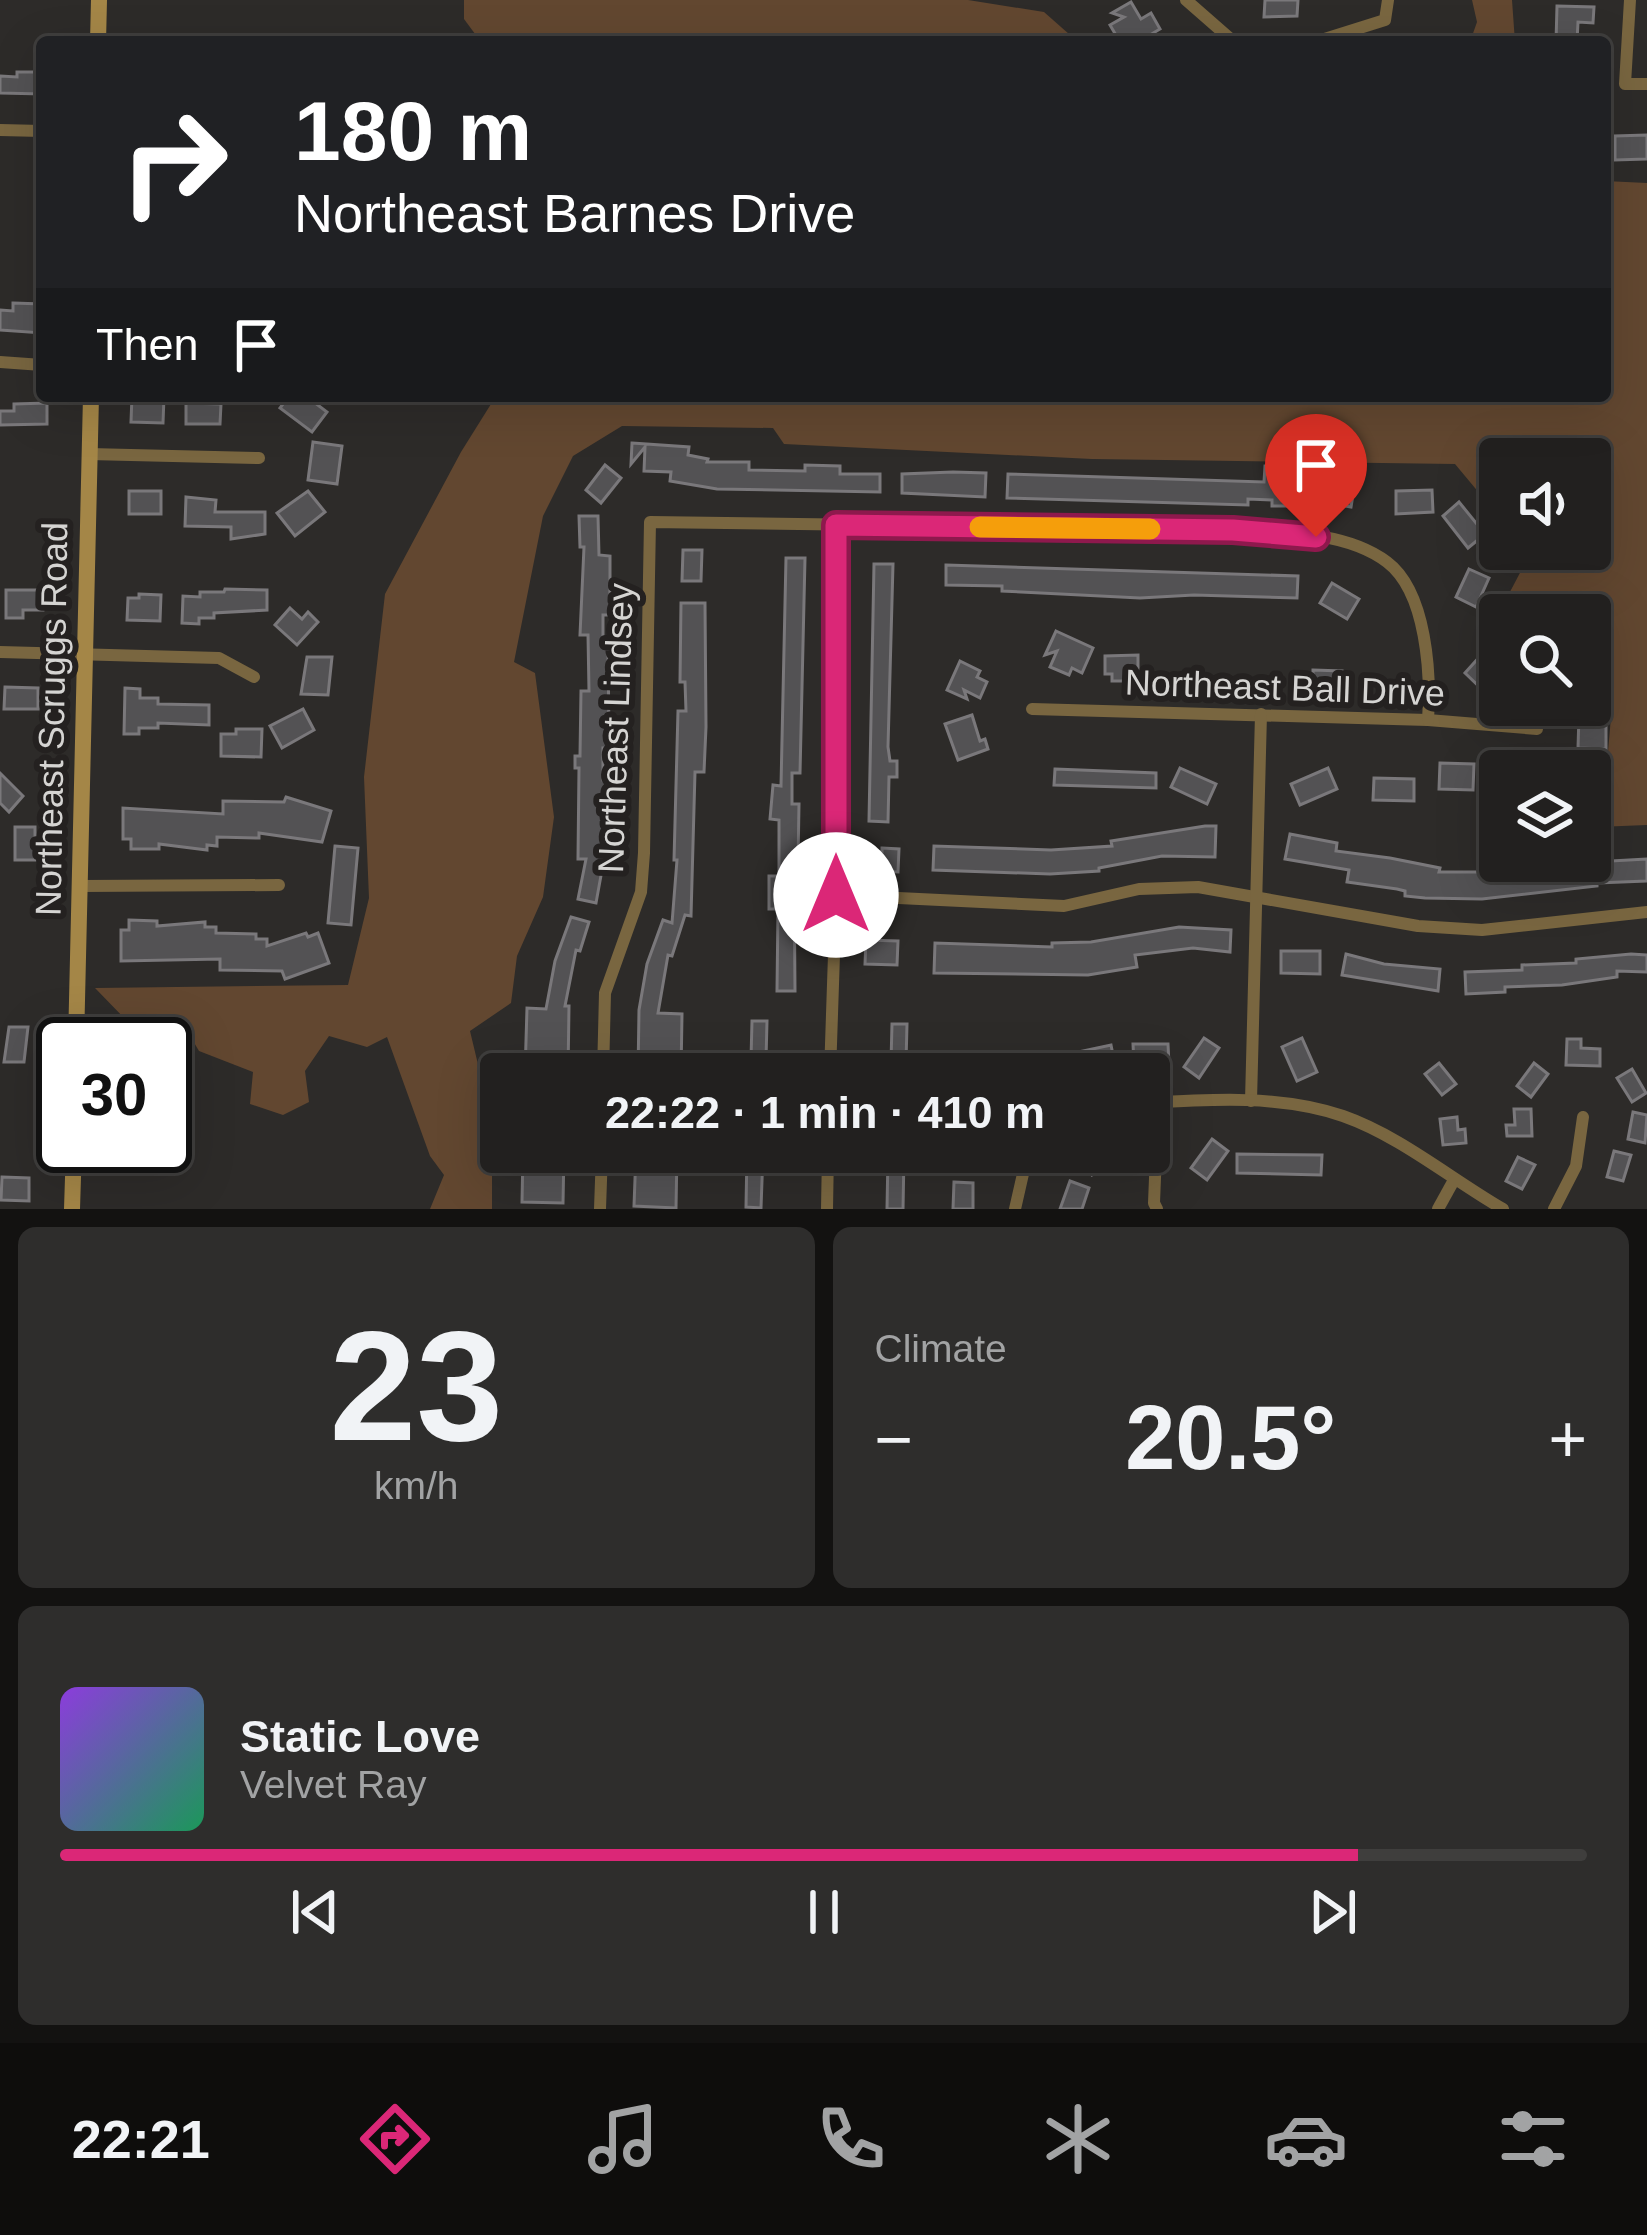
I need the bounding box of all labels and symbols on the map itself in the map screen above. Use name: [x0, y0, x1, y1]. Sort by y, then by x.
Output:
pin: [1265, 414, 1367, 537]
street label: Northeast Scruggs Road: [28, 522, 75, 916]
street label: Northeast Lindsey: [590, 582, 641, 874]
street label: Northeast Ball Drive: [1124, 661, 1446, 714]
position arrow: [773, 832, 899, 958]
speed limit sign: 30: [36, 1017, 192, 1173]

